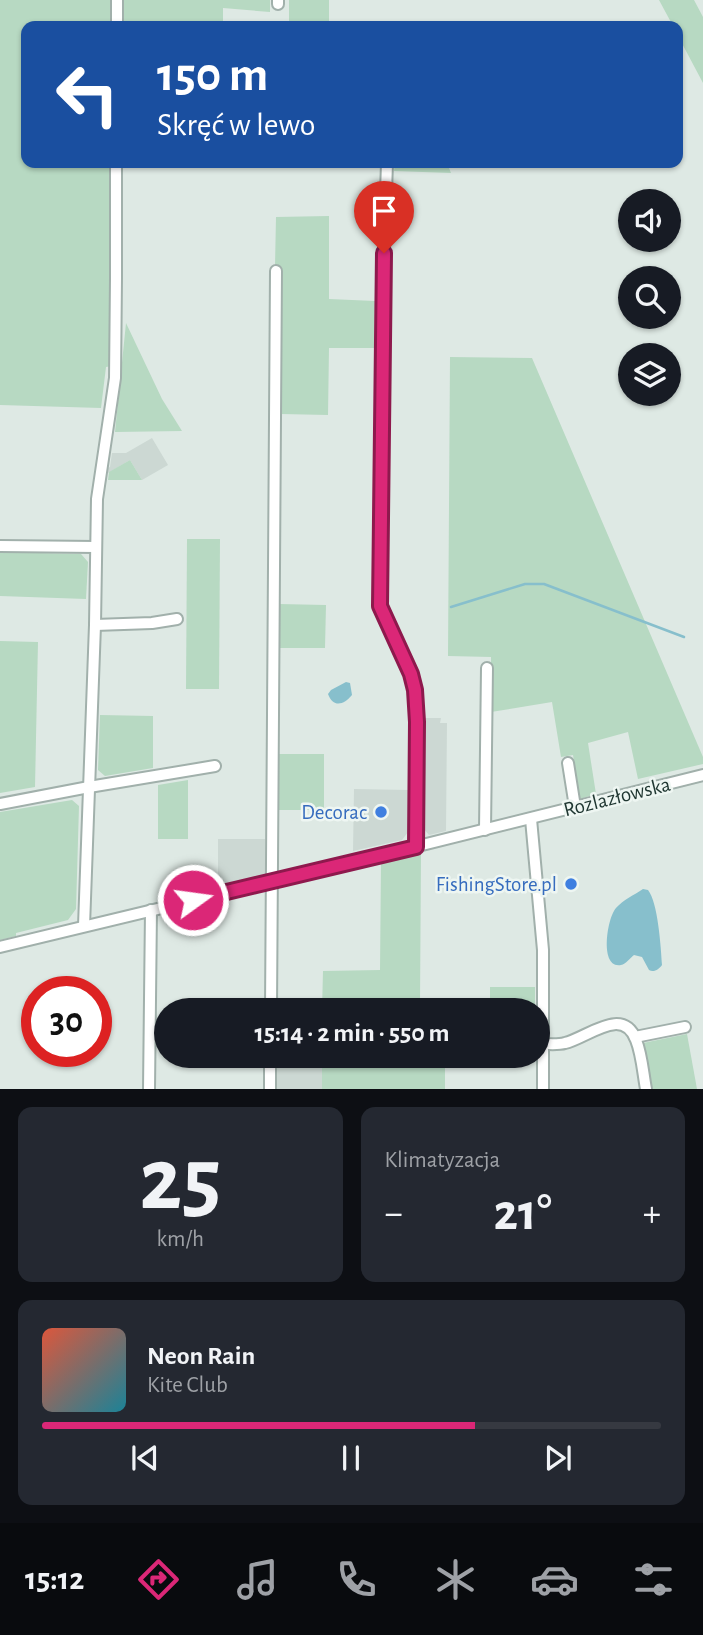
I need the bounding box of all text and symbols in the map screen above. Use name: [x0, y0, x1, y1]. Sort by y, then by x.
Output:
icon: left: [42, 49, 133, 140]
text: 150 m: [157, 51, 268, 100]
text: Skręć w lewo: [157, 109, 315, 141]
pin: [354, 181, 414, 253]
map controls: [618, 189, 681, 406]
button: sound: [618, 189, 681, 252]
icon: arrive: [365, 192, 403, 230]
button: search: [618, 266, 681, 329]
button: layers: [618, 343, 681, 406]
street label: Rozlazłowska: [561, 774, 673, 820]
place label: Decorac: [301, 802, 367, 823]
marker: Decorac: [373, 804, 389, 820]
position arrow: [156, 863, 230, 937]
place label: FishingStore.pl: [436, 874, 557, 895]
marker: FishingStore.pl: [563, 876, 579, 892]
speed limit sign: 30: [21, 976, 112, 1067]
text: 15:14 · 2 min · 550 m: [254, 1020, 450, 1046]
text: 25: [139, 1135, 221, 1226]
text: Klimatyzacja: [385, 1149, 500, 1172]
text: 21°: [494, 1187, 552, 1239]
text: −: [385, 1195, 403, 1233]
text: +: [643, 1195, 661, 1233]
text: km/h: [157, 1228, 204, 1251]
text: Neon Rain: [147, 1343, 255, 1369]
text: Kite Club: [147, 1374, 228, 1397]
icon: previous: [126, 1439, 164, 1477]
icon: pause: [332, 1439, 370, 1477]
icon: next: [539, 1439, 577, 1477]
icon: directions: [134, 1555, 183, 1604]
icon: music: [233, 1555, 282, 1604]
icon: phone: [332, 1555, 381, 1604]
icon: climate: [431, 1555, 480, 1604]
icon: car: [530, 1555, 579, 1604]
icon: filters: [629, 1555, 678, 1604]
text: 15:12: [25, 1563, 84, 1595]

